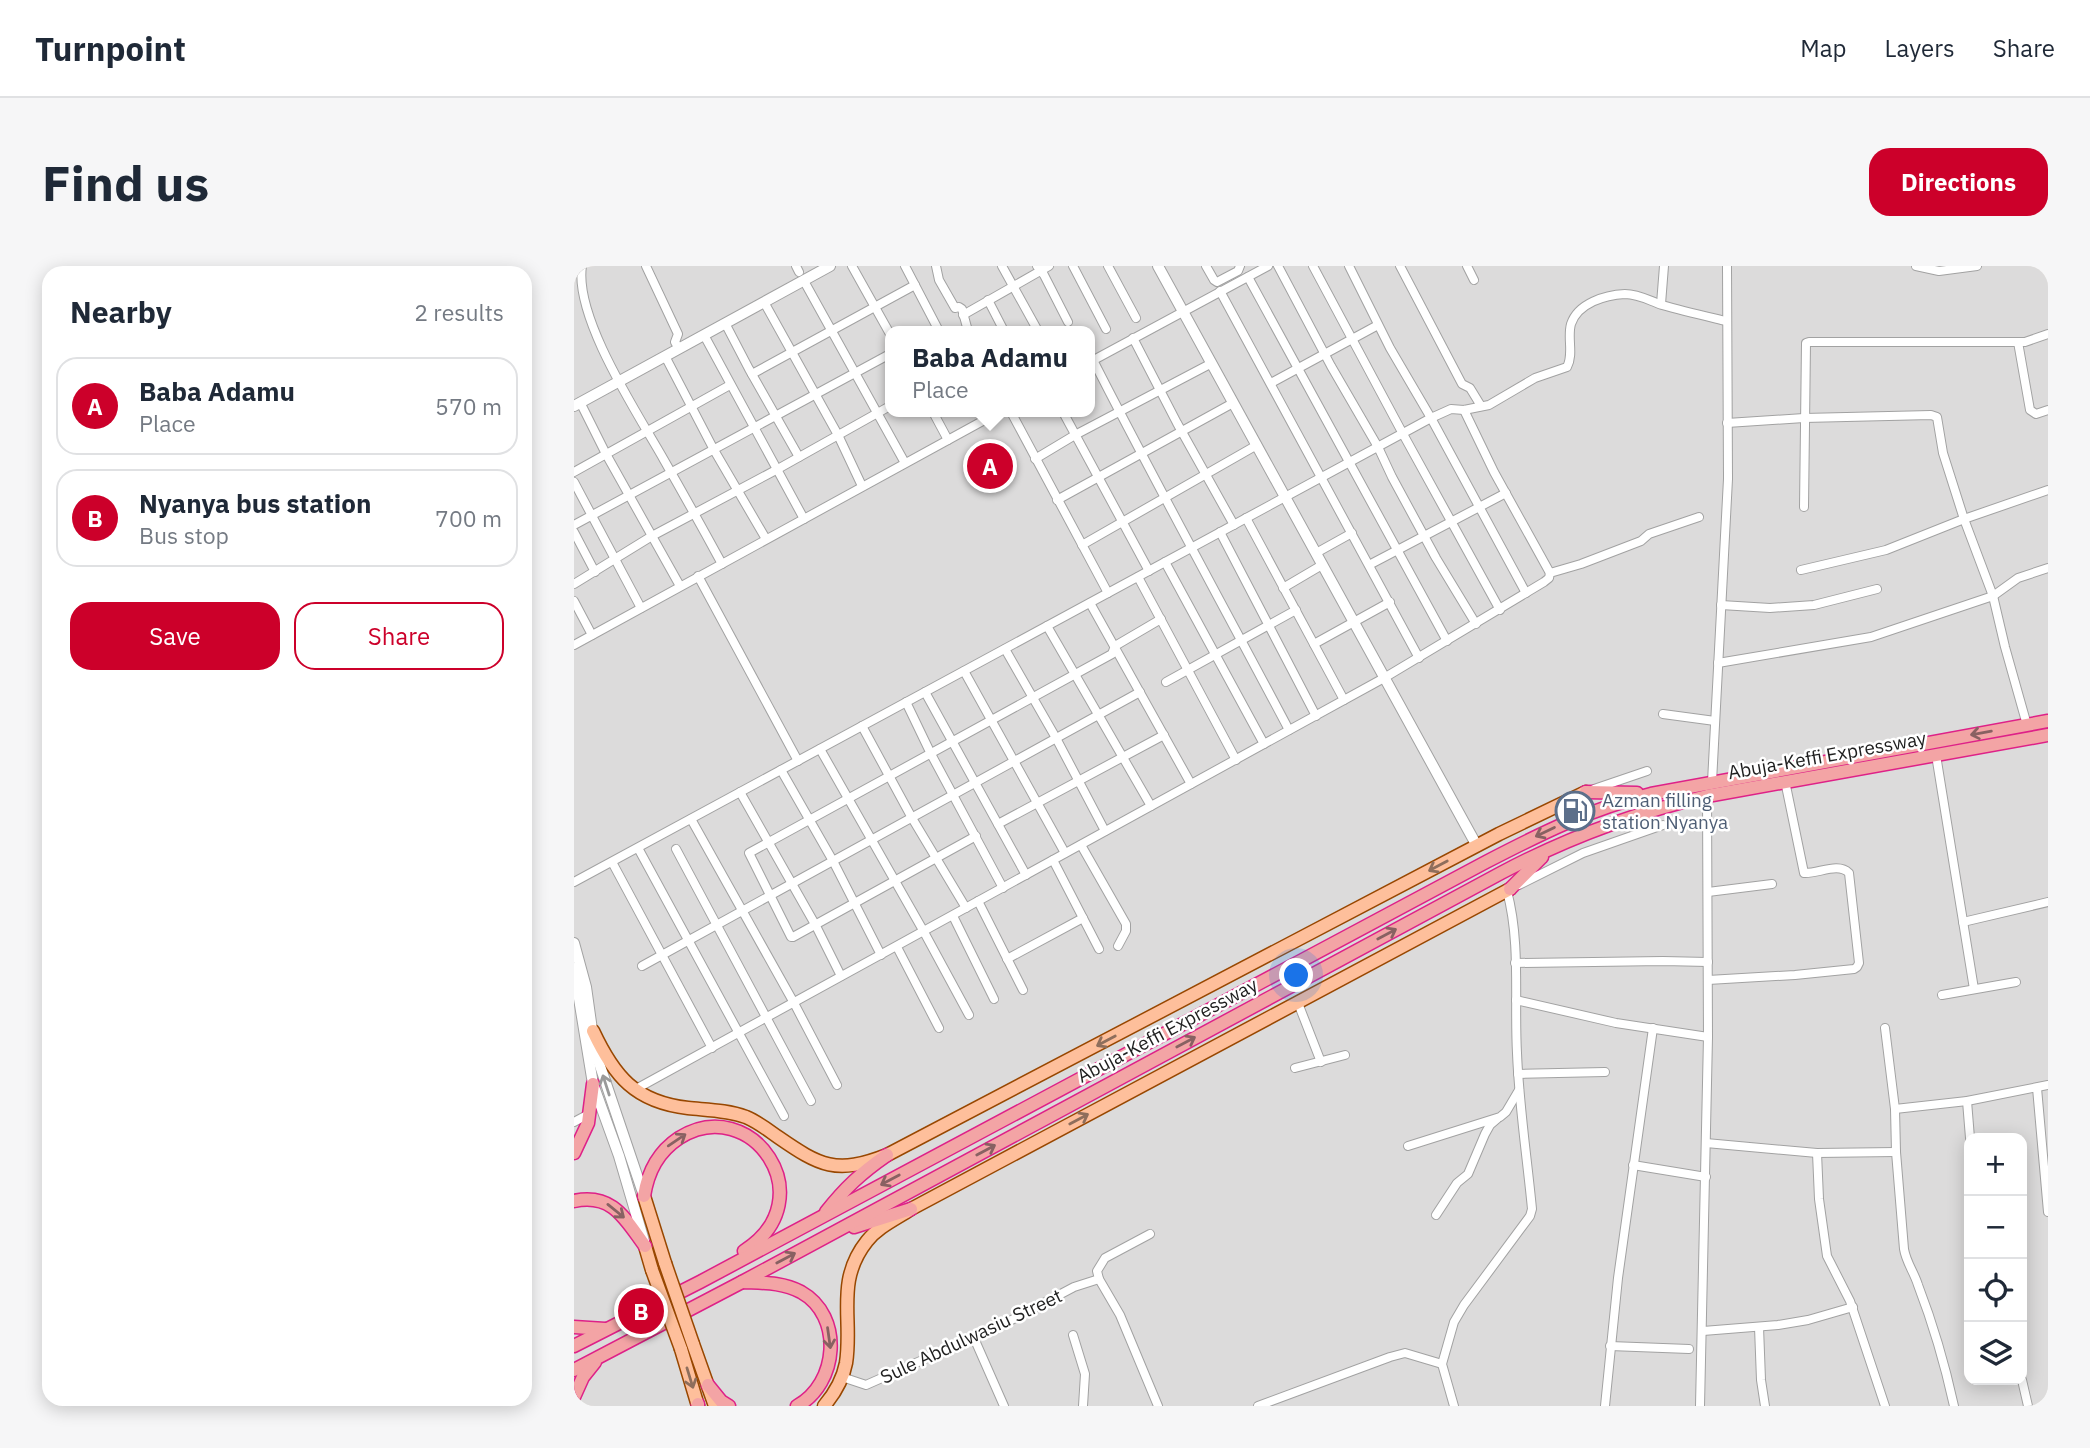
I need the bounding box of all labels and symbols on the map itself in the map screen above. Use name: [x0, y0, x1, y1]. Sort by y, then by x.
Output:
pin: A: [967, 440, 1013, 492]
street label: Abuja-Keffi Expressway: [1726, 726, 1929, 784]
one-way arrow: [1970, 727, 1993, 740]
place label: Azman filling station Nyanya: [1602, 788, 1728, 834]
fuel station icon: Azman filling station Nyanya: [1554, 790, 1596, 832]
one-way arrow: [1535, 825, 1556, 839]
one-way arrow: [1428, 860, 1448, 874]
one-way arrow: [1376, 927, 1396, 941]
your location: [1279, 958, 1313, 992]
street label: Abuja-Keffi Expressway: [1073, 972, 1262, 1088]
one-way arrow: [1096, 1034, 1117, 1048]
one-way arrow: [1175, 1035, 1196, 1048]
one-way arrow: [599, 1074, 612, 1096]
one-way arrow: [1068, 1112, 1089, 1126]
one-way arrow: [667, 1132, 686, 1147]
one-way arrow: [975, 1143, 996, 1156]
one-way arrow: [880, 1173, 901, 1187]
one-way arrow: [607, 1203, 625, 1219]
one-way arrow: [775, 1251, 796, 1264]
street label: Sule Abdulwasiu Street: [876, 1283, 1066, 1389]
pin: B: [618, 1285, 664, 1337]
one-way arrow: [823, 1326, 836, 1349]
one-way arrow: [684, 1367, 697, 1389]

